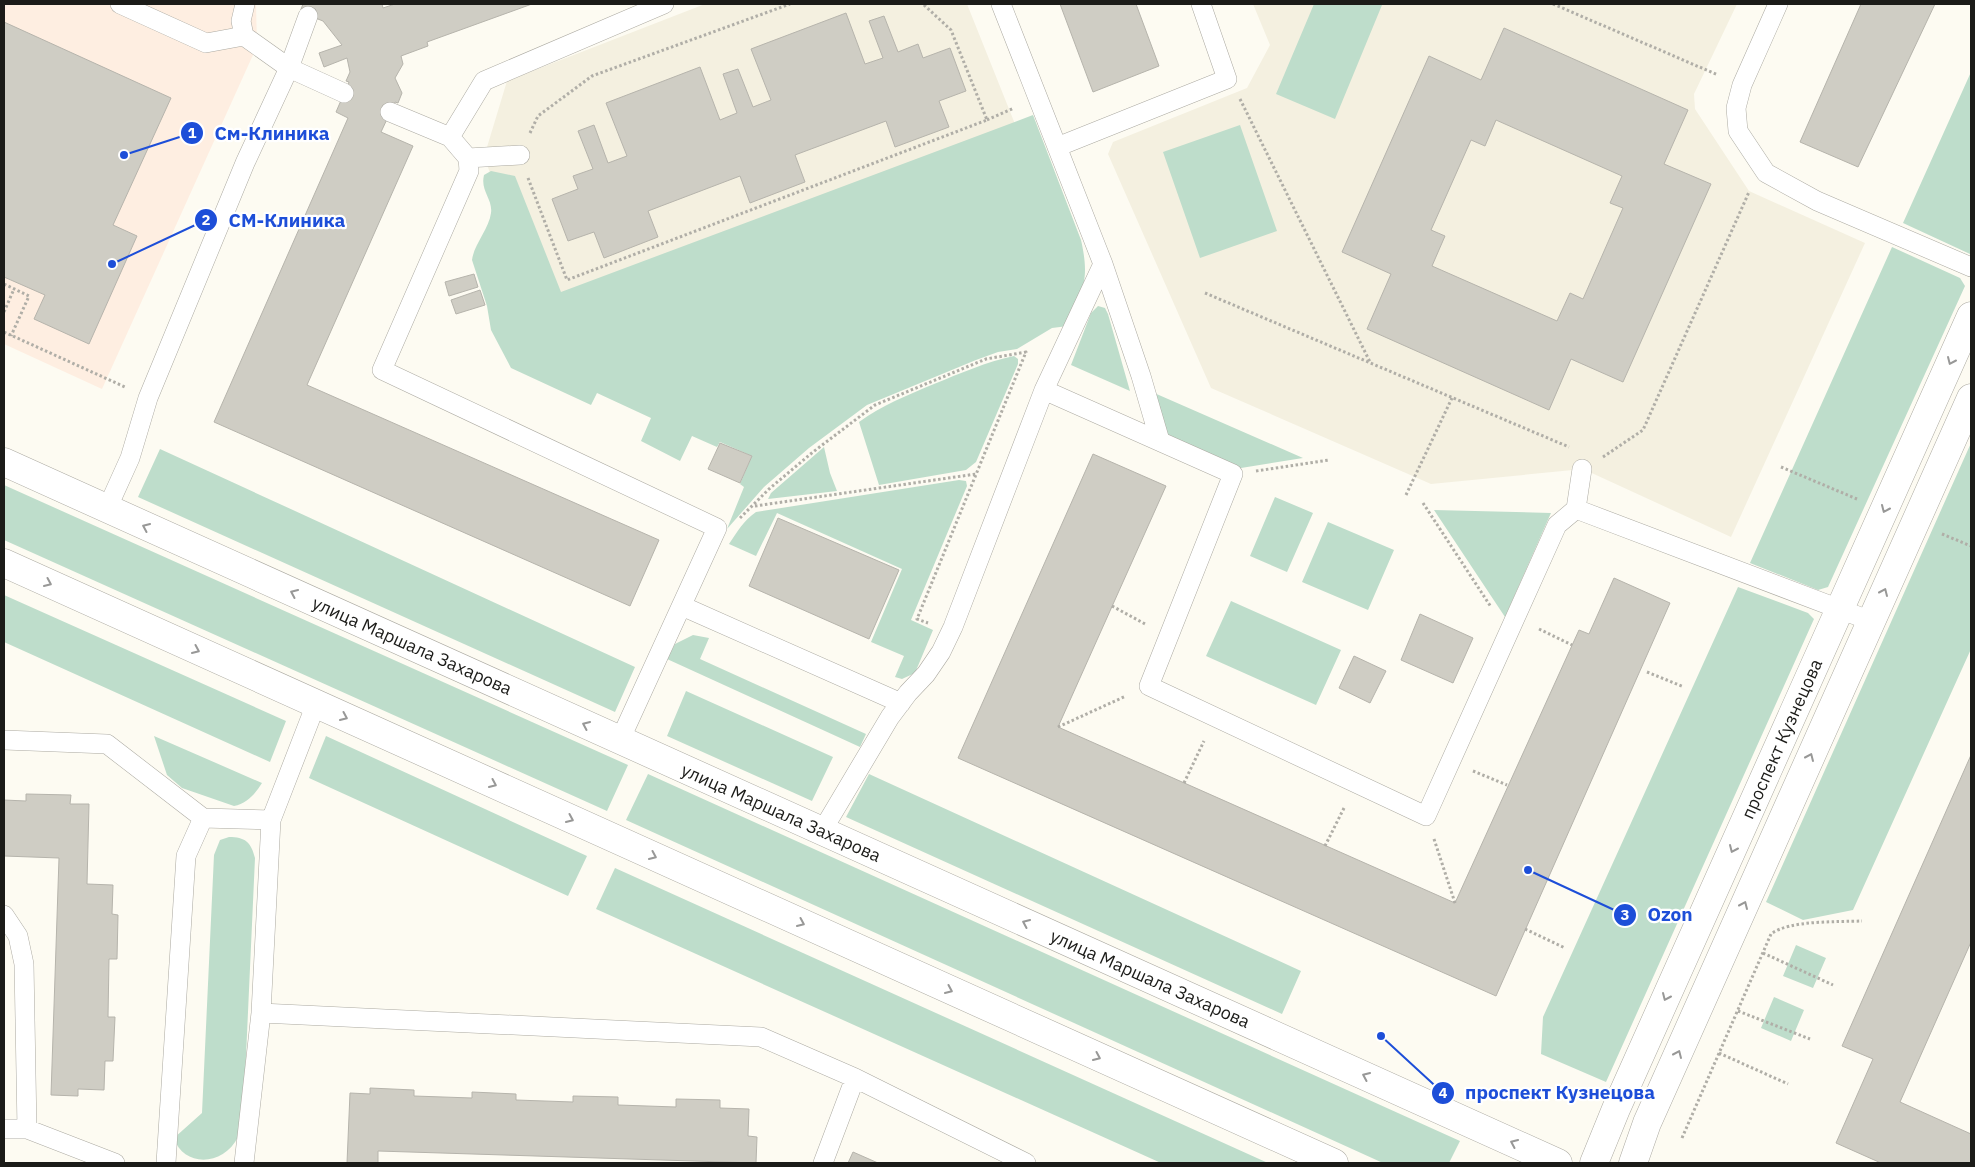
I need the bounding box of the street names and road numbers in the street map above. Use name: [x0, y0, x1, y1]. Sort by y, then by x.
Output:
street label: улица Маршала Захарова: [309, 591, 516, 700]
street label: проспект Кузнецова: [1736, 655, 1827, 823]
street label: улица Маршала Захарова: [678, 758, 885, 867]
street label: улица Маршала Захарова: [1047, 924, 1254, 1033]

